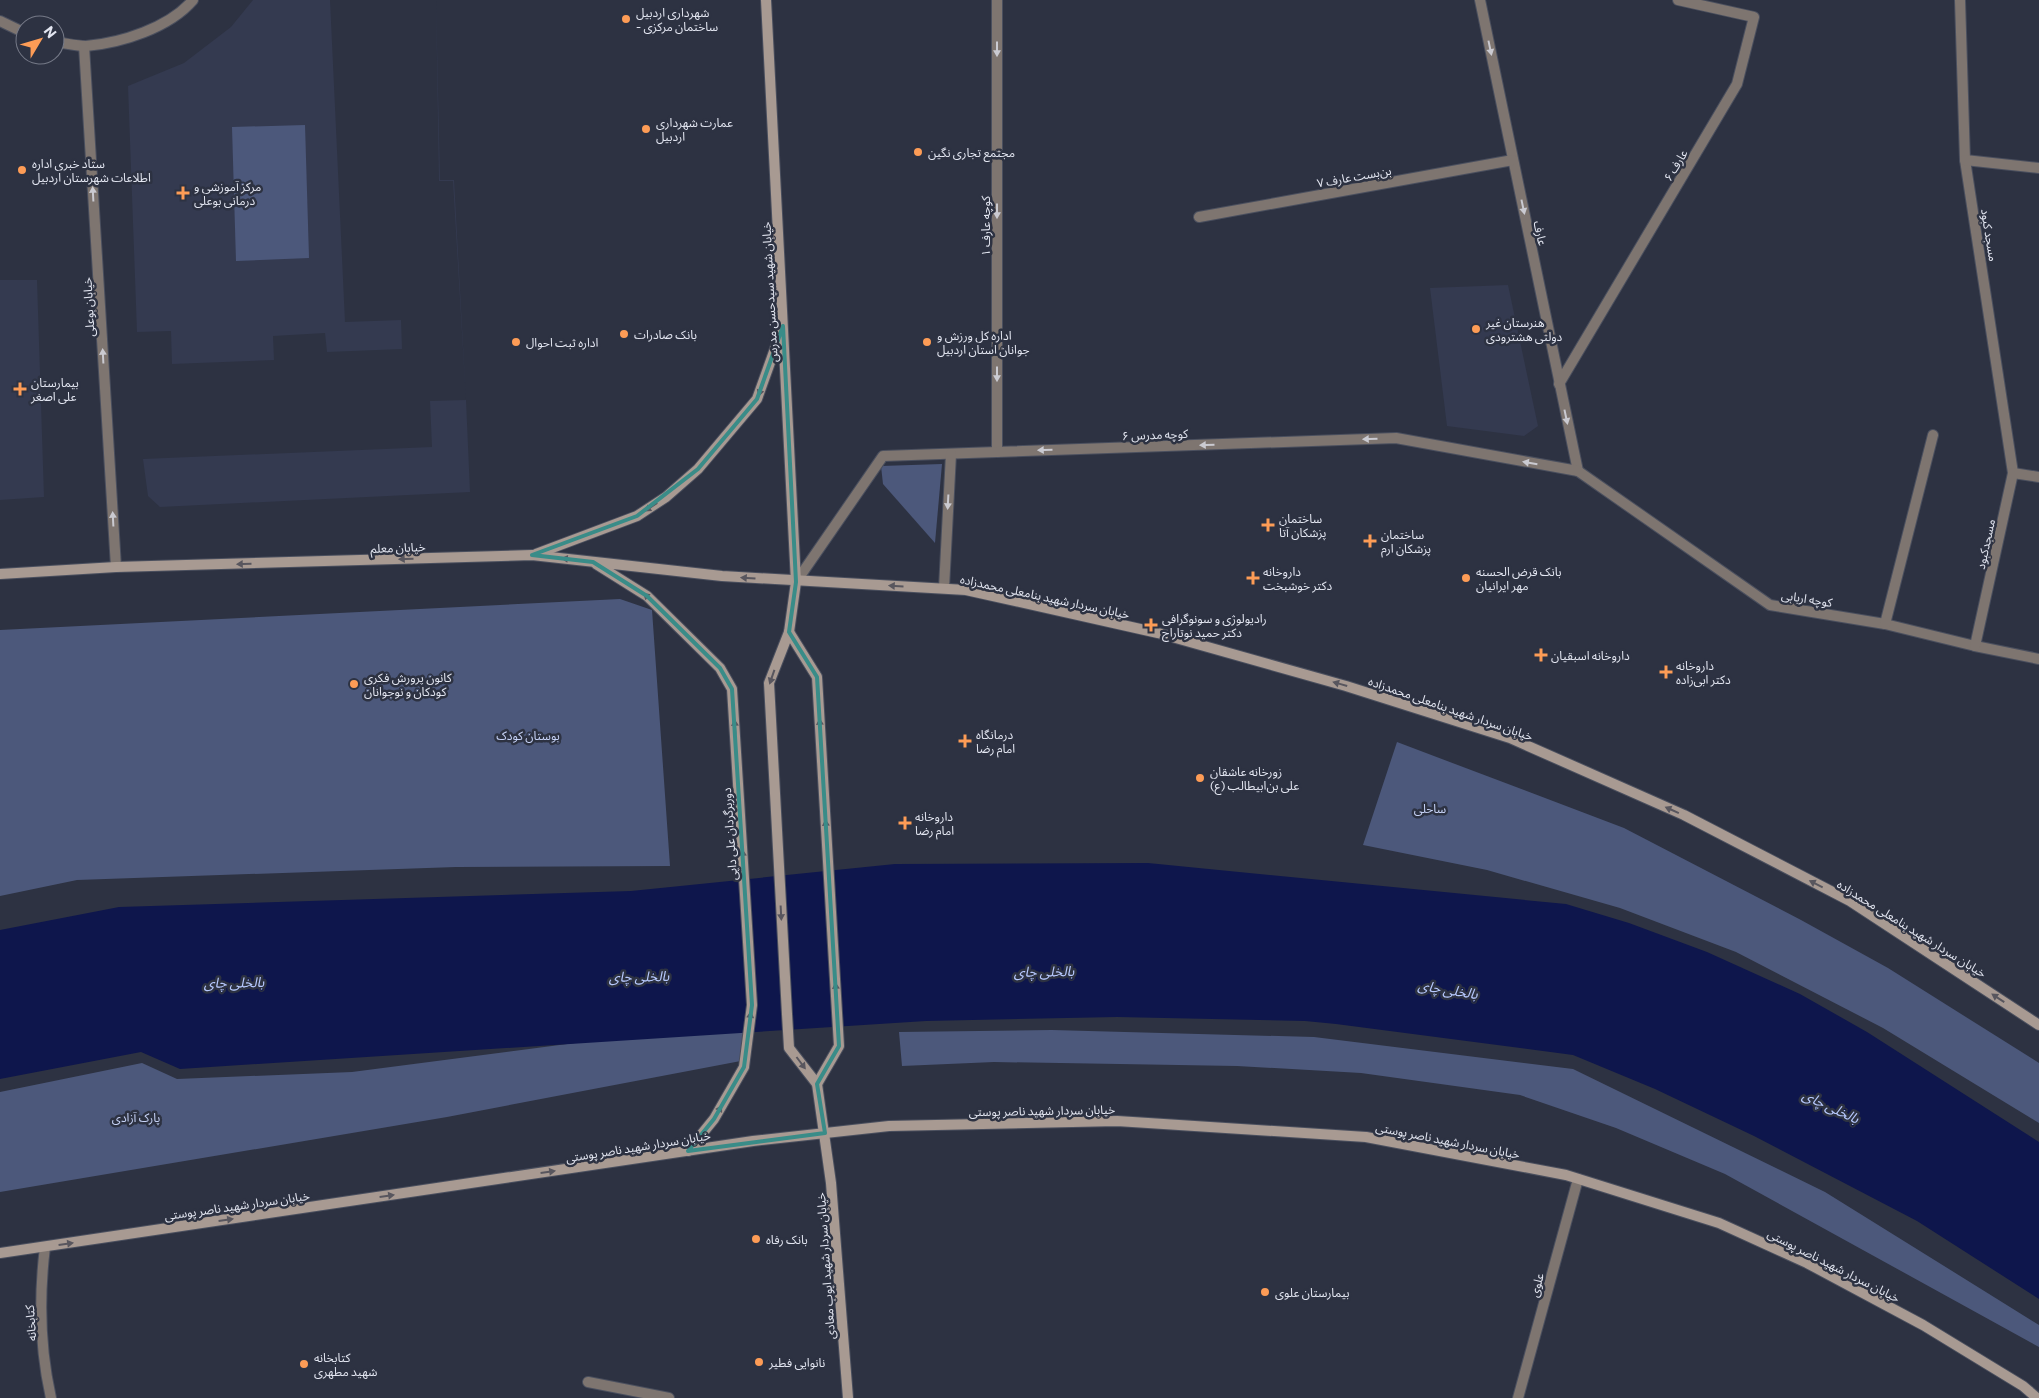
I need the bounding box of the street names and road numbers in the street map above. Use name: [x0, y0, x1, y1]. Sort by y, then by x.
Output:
street label: عارف ۶: [1660, 147, 1691, 184]
street label: بن‌بست عارف ۷: [1316, 163, 1393, 190]
street label: کوچه عارف ۱: [978, 195, 994, 256]
street label: مسجد کبود: [1978, 208, 2001, 263]
street label: عارف: [1531, 219, 1550, 247]
street label: خیابان شهید سیدحسن مدرس: [758, 221, 781, 363]
street label: خیابان بوعلی: [79, 277, 98, 337]
street label: کوچه مدرس ۶: [1122, 426, 1189, 444]
street label: مسجدکبود: [1973, 518, 1998, 571]
street label: خیابان معلم: [370, 539, 426, 558]
street label: خیابان سردار شهید بنامعلی محمدزاده: [959, 571, 1131, 622]
street label: کوچه اربابی: [1780, 587, 1835, 611]
street label: خیابان سردار شهید بنامعلی محمدزاده: [1367, 673, 1535, 744]
street label: دوربرگردان علی دایی: [719, 787, 740, 881]
street label: خیابان سردار شهید بنامعلی محمدزاده: [1834, 876, 1989, 981]
street label: خیابان سردار شهید ناصر پوستی: [969, 1102, 1115, 1120]
street label: خیابان سردار شهید ناصر پوستی: [1374, 1119, 1521, 1163]
street label: خیابان سردار شهید ناصر پوستی: [565, 1128, 712, 1166]
street label: خیابان سردار شهید ناصر پوستی: [163, 1188, 311, 1224]
street label: خیابان سردار شهید ایوب معادی: [813, 1192, 838, 1340]
street label: خیابان سردار شهید ناصر پوستی: [1765, 1225, 1902, 1306]
street label: علوی: [1526, 1271, 1547, 1299]
street label: کتابخانه: [22, 1303, 39, 1342]

